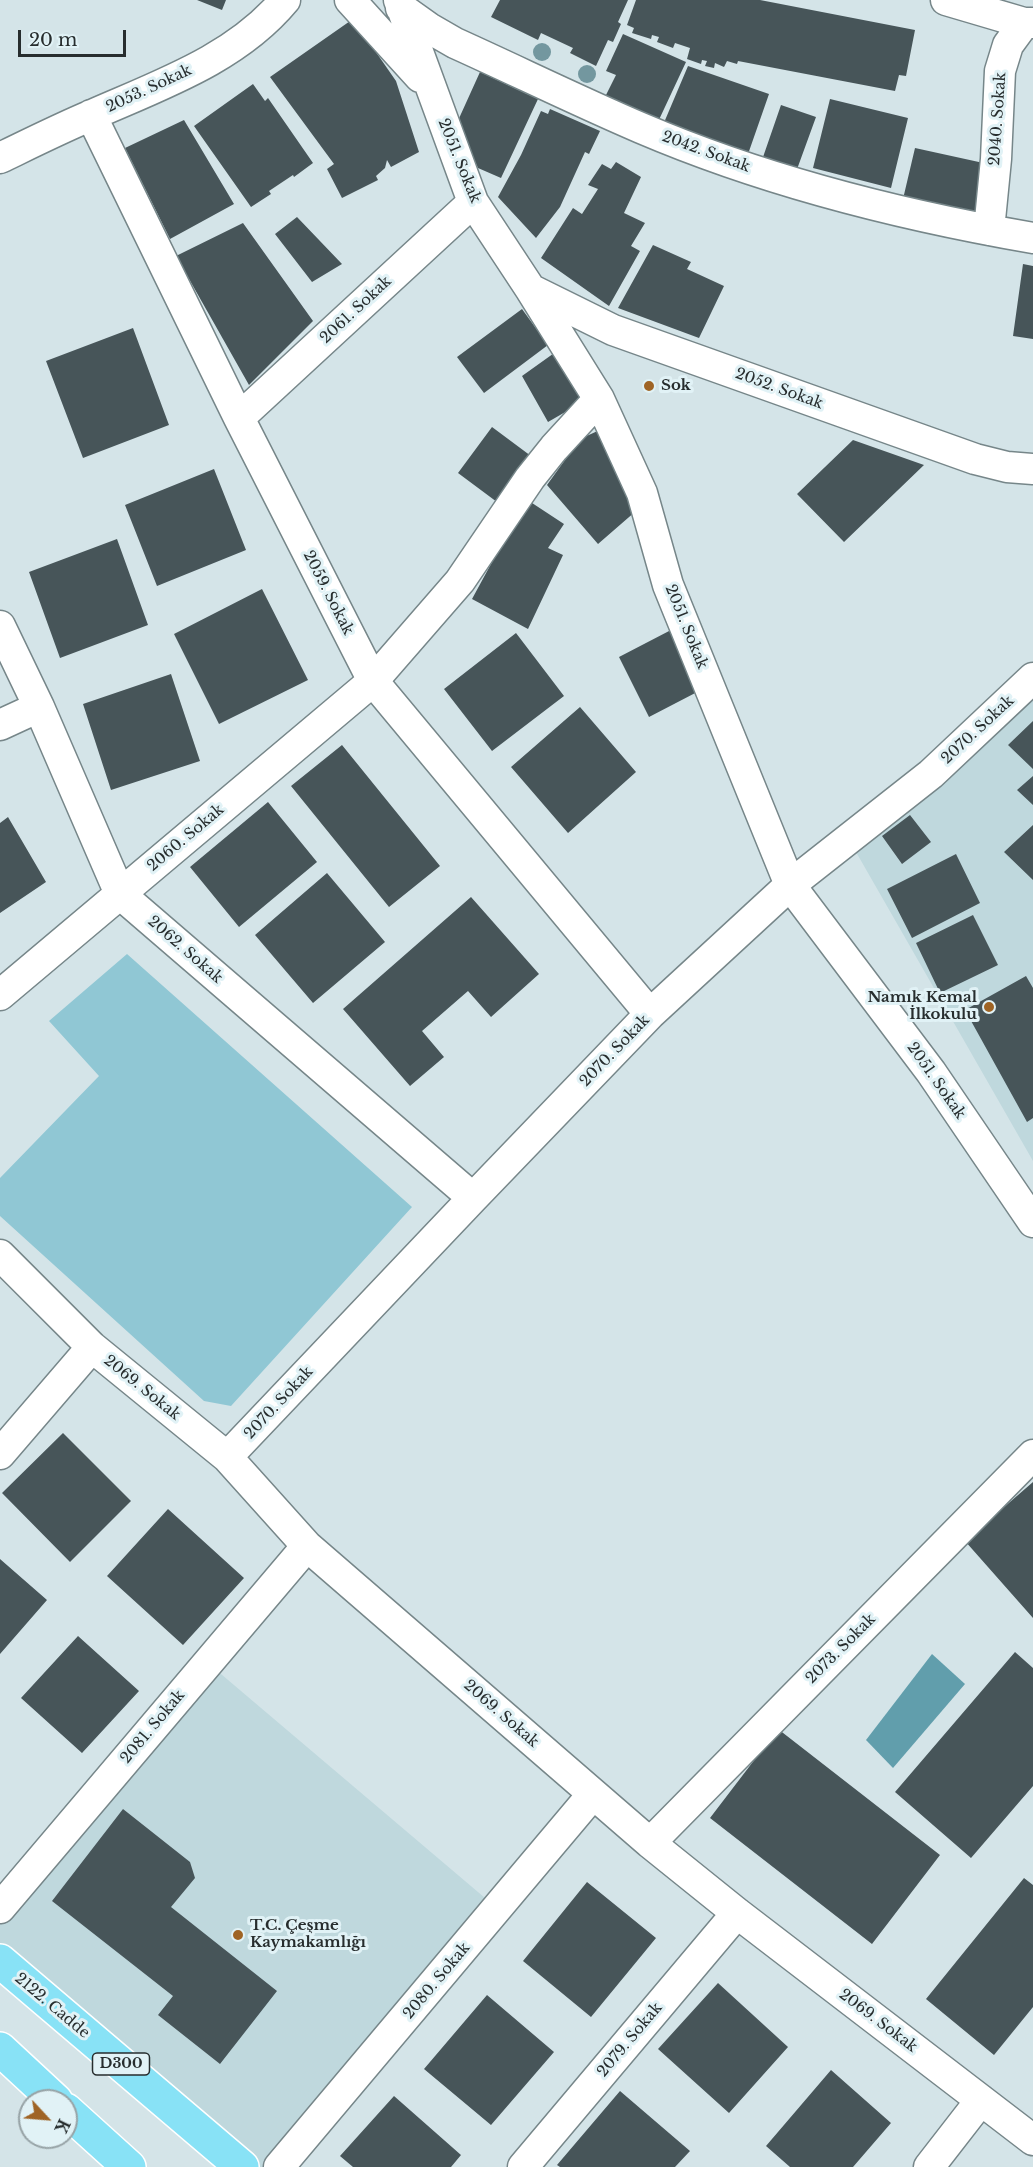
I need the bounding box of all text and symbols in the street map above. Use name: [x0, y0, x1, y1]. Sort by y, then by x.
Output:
scale bar: [21, 18, 129, 56]
text: 20 m: [29, 29, 77, 51]
street label: 2053. Sokak: [103, 61, 195, 117]
street label: 2040. Sokak: [986, 72, 1010, 166]
street label: 2051. Sokak: [434, 116, 484, 206]
street label: 2042. Sokak: [659, 128, 753, 176]
street label: 2061. Sokak: [317, 272, 395, 348]
street label: 2052. Sokak: [733, 365, 825, 413]
place label: Sok: [661, 377, 691, 395]
marker: Sok: [642, 379, 656, 393]
street label: 2059. Sokak: [299, 548, 357, 638]
street label: 2051. Sokak: [661, 582, 711, 672]
street label: 2070. Sokak: [938, 692, 1018, 768]
street label: 2060. Sokak: [144, 801, 228, 875]
street label: 2062. Sokak: [144, 913, 226, 987]
place label: Namık Kemal İlkokulu: [868, 989, 977, 1024]
marker: Namık Kemal İlkokulu: [982, 1000, 996, 1014]
street label: 2070. Sokak: [576, 1012, 654, 1090]
street label: 2051. Sokak: [903, 1039, 969, 1123]
street label: 2069. Sokak: [100, 1352, 184, 1424]
street label: 2070. Sokak: [241, 1363, 317, 1443]
street label: 2073. Sokak: [802, 1610, 880, 1688]
street label: 2069. Sokak: [460, 1677, 542, 1751]
street label: 2081. Sokak: [117, 1687, 189, 1767]
place label: T.C. Çeşme Kaymakamlığı: [250, 1917, 366, 1952]
marker: T.C. Çeşme Kaymakamlığı: [231, 1928, 245, 1942]
street label: 2080. Sokak: [400, 1939, 474, 2023]
street label: 2122. Cadde: [11, 1970, 93, 2042]
street label: 2069. Sokak: [835, 1986, 921, 2056]
street label: 2079. Sokak: [594, 1999, 666, 2081]
road number: D300: [92, 2053, 150, 2075]
north arrow: [18, 2089, 78, 2149]
text: K: [51, 2116, 74, 2136]

